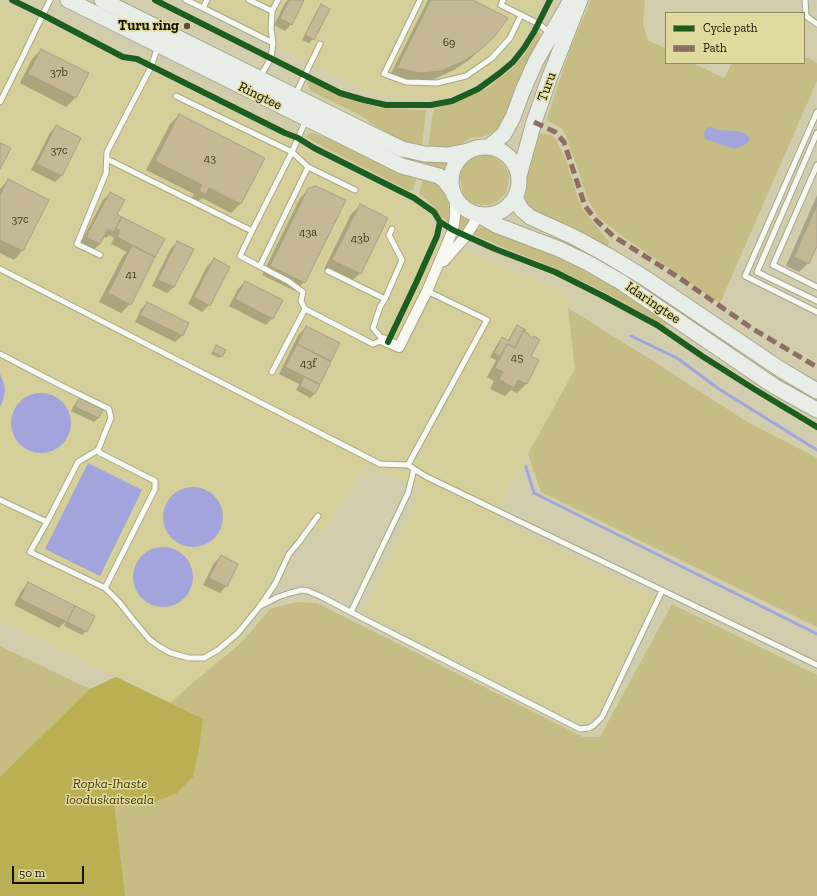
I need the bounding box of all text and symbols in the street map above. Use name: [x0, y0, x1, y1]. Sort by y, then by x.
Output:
legend: [665, 12, 805, 64]
place label: Turu ring: [118, 18, 179, 34]
marker: Turu ring: [182, 21, 192, 31]
text: Cycle path: [703, 21, 757, 35]
house number: 69: [443, 36, 455, 50]
text: Path: [703, 41, 727, 55]
house number: 37b: [50, 66, 68, 80]
street label: Turu: [534, 70, 560, 104]
street label: Ringtee: [235, 78, 285, 114]
house number: 37c: [50, 144, 68, 158]
house number: 43: [204, 152, 216, 166]
house number: 37c: [11, 213, 29, 227]
house number: 43a: [299, 226, 317, 240]
house number: 43b: [351, 232, 369, 246]
house number: 41: [125, 268, 137, 282]
street label: Idaringtee: [622, 279, 684, 327]
house number: 45: [511, 351, 523, 365]
house number: 43f: [300, 357, 316, 371]
park label: Ropka-Ihaste looduskaitseala: [66, 776, 154, 808]
scale bar: [14, 858, 86, 884]
text: 50 m: [19, 866, 45, 880]

